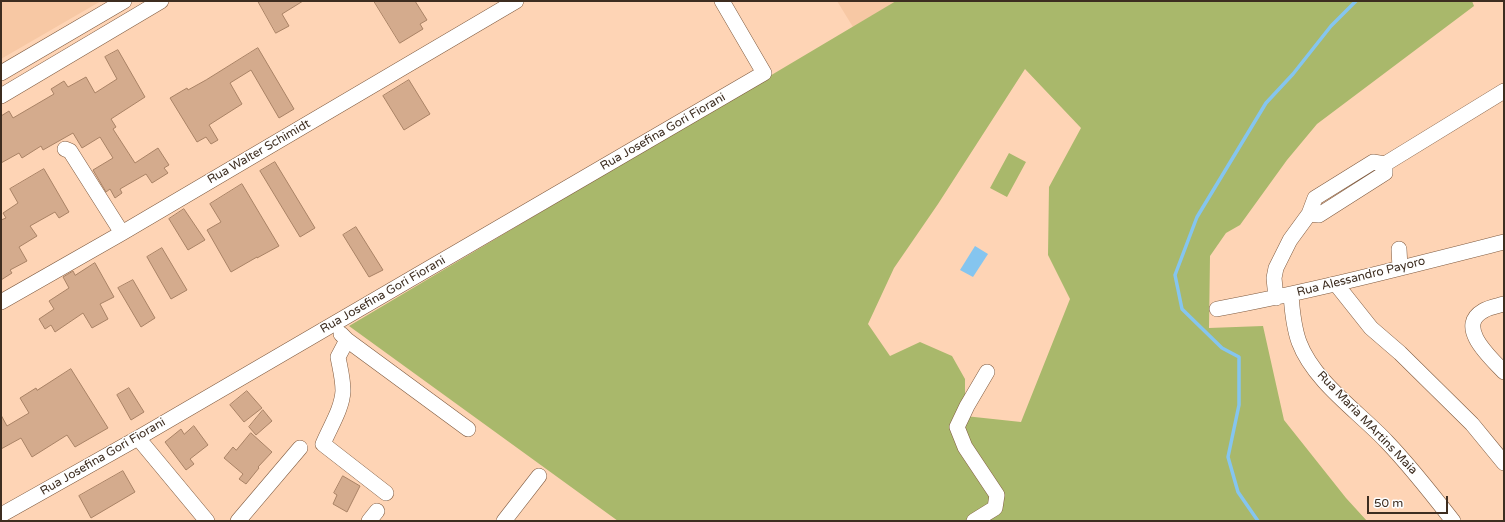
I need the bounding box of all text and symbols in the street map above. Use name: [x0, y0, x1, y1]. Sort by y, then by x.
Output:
street label: Rua Josefina Gori Fiorani: [598, 90, 728, 174]
street label: Rua Walter Schimidt: [205, 117, 313, 187]
street label: Rua Josefina Gori Fiorani: [318, 253, 448, 337]
street label: Rua Alessandro Payoro: [1295, 254, 1427, 300]
street label: Rua Maria MArtins Maia: [1314, 368, 1420, 478]
street label: Rua Josefina Gori Fiorani: [38, 415, 168, 499]
scale bar: [1369, 488, 1450, 514]
text: 50 m: [1374, 496, 1403, 510]

